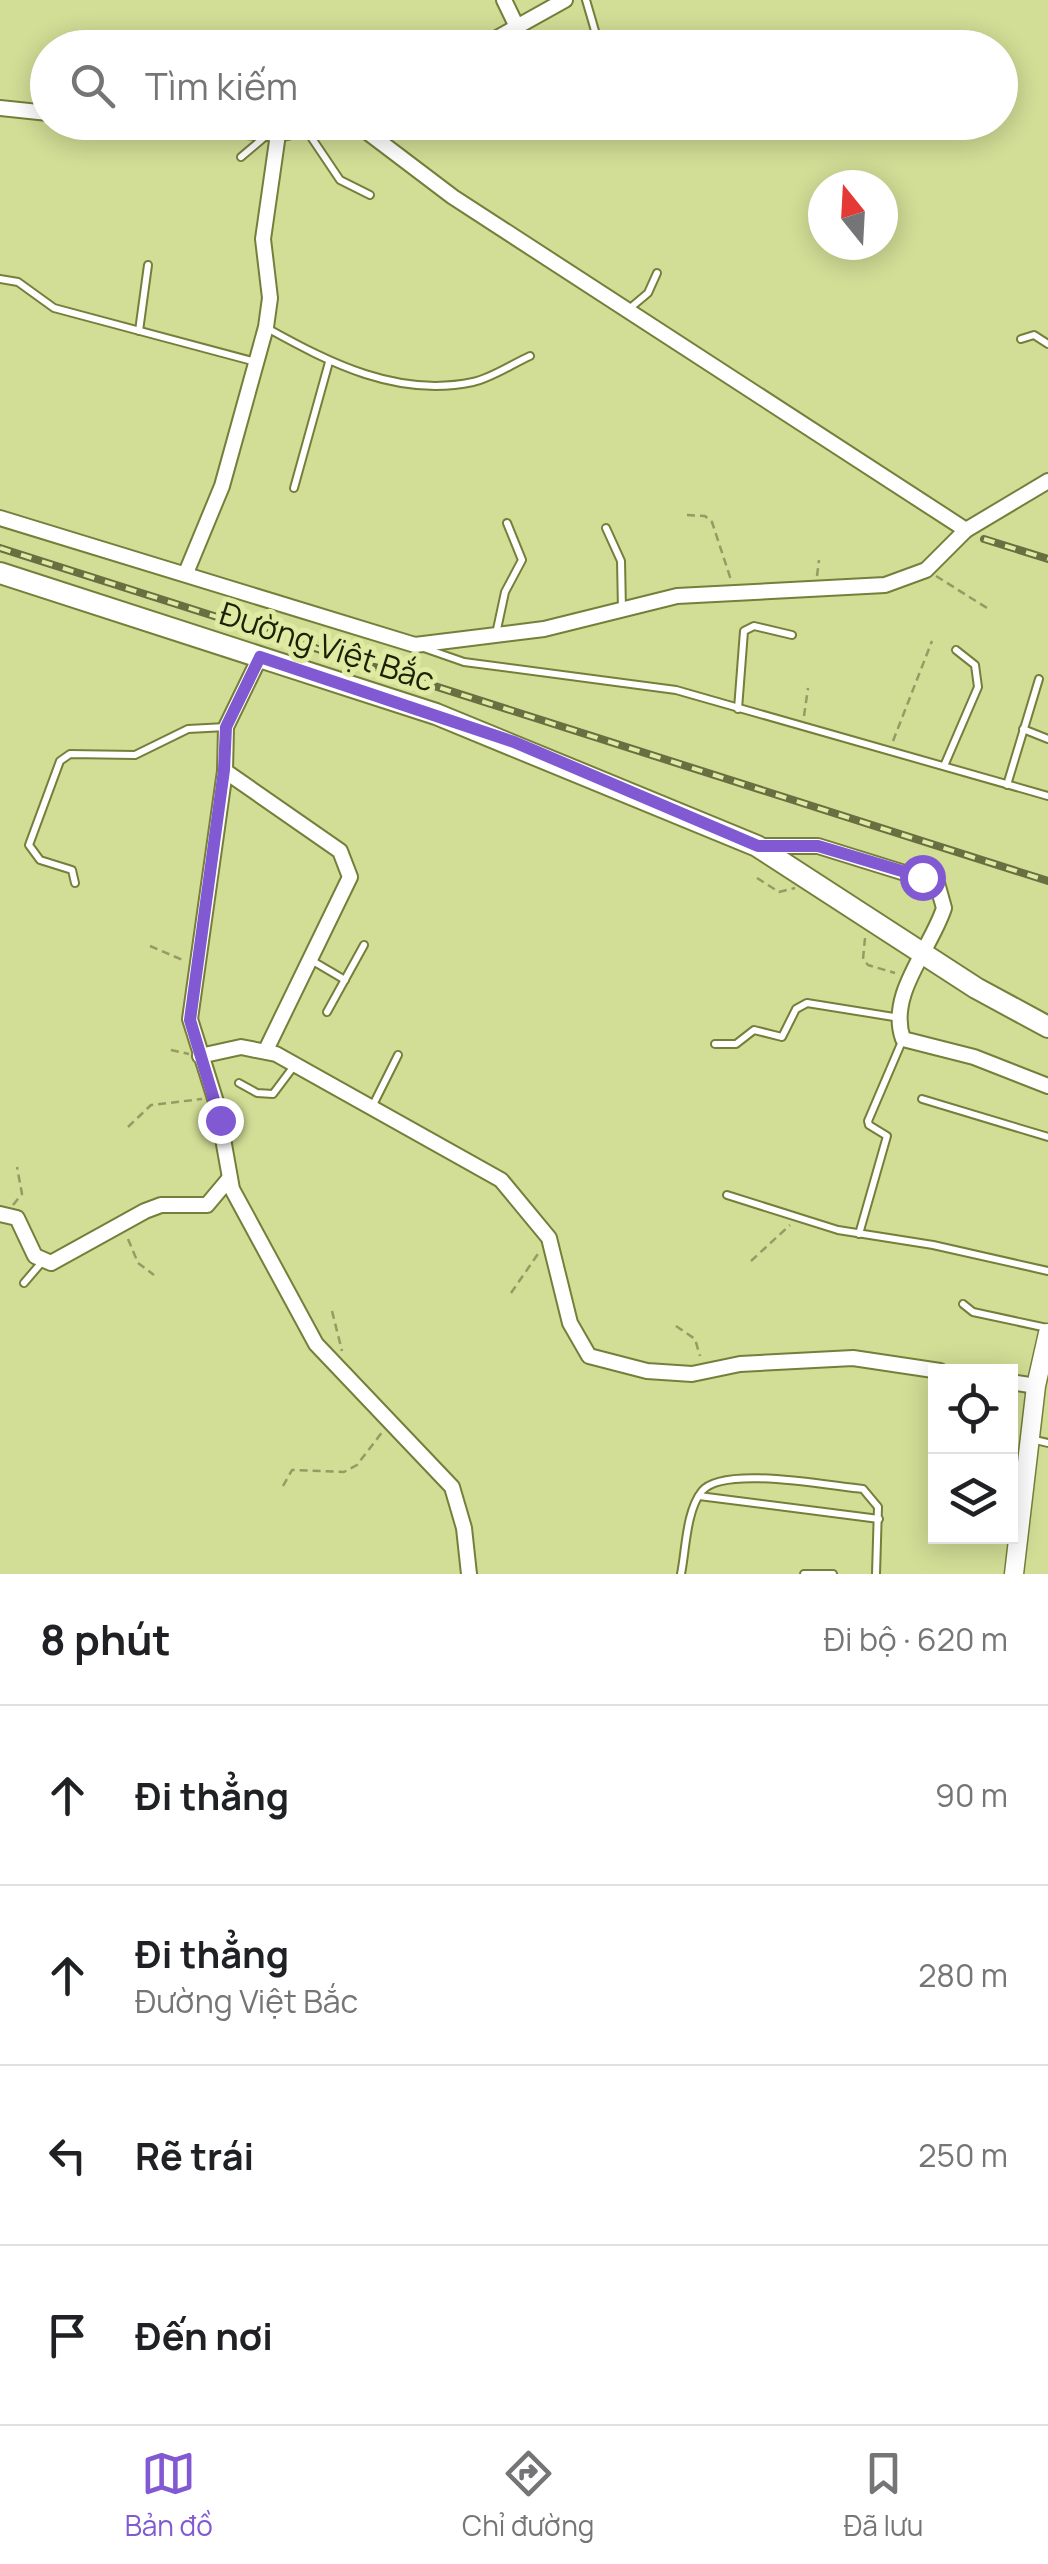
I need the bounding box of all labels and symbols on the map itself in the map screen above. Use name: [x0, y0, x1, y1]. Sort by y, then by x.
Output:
north arrow: [808, 170, 898, 260]
street label: Đường Việt Bắc: [214, 591, 440, 701]
route start: [900, 855, 946, 901]
route end: [198, 1098, 244, 1144]

